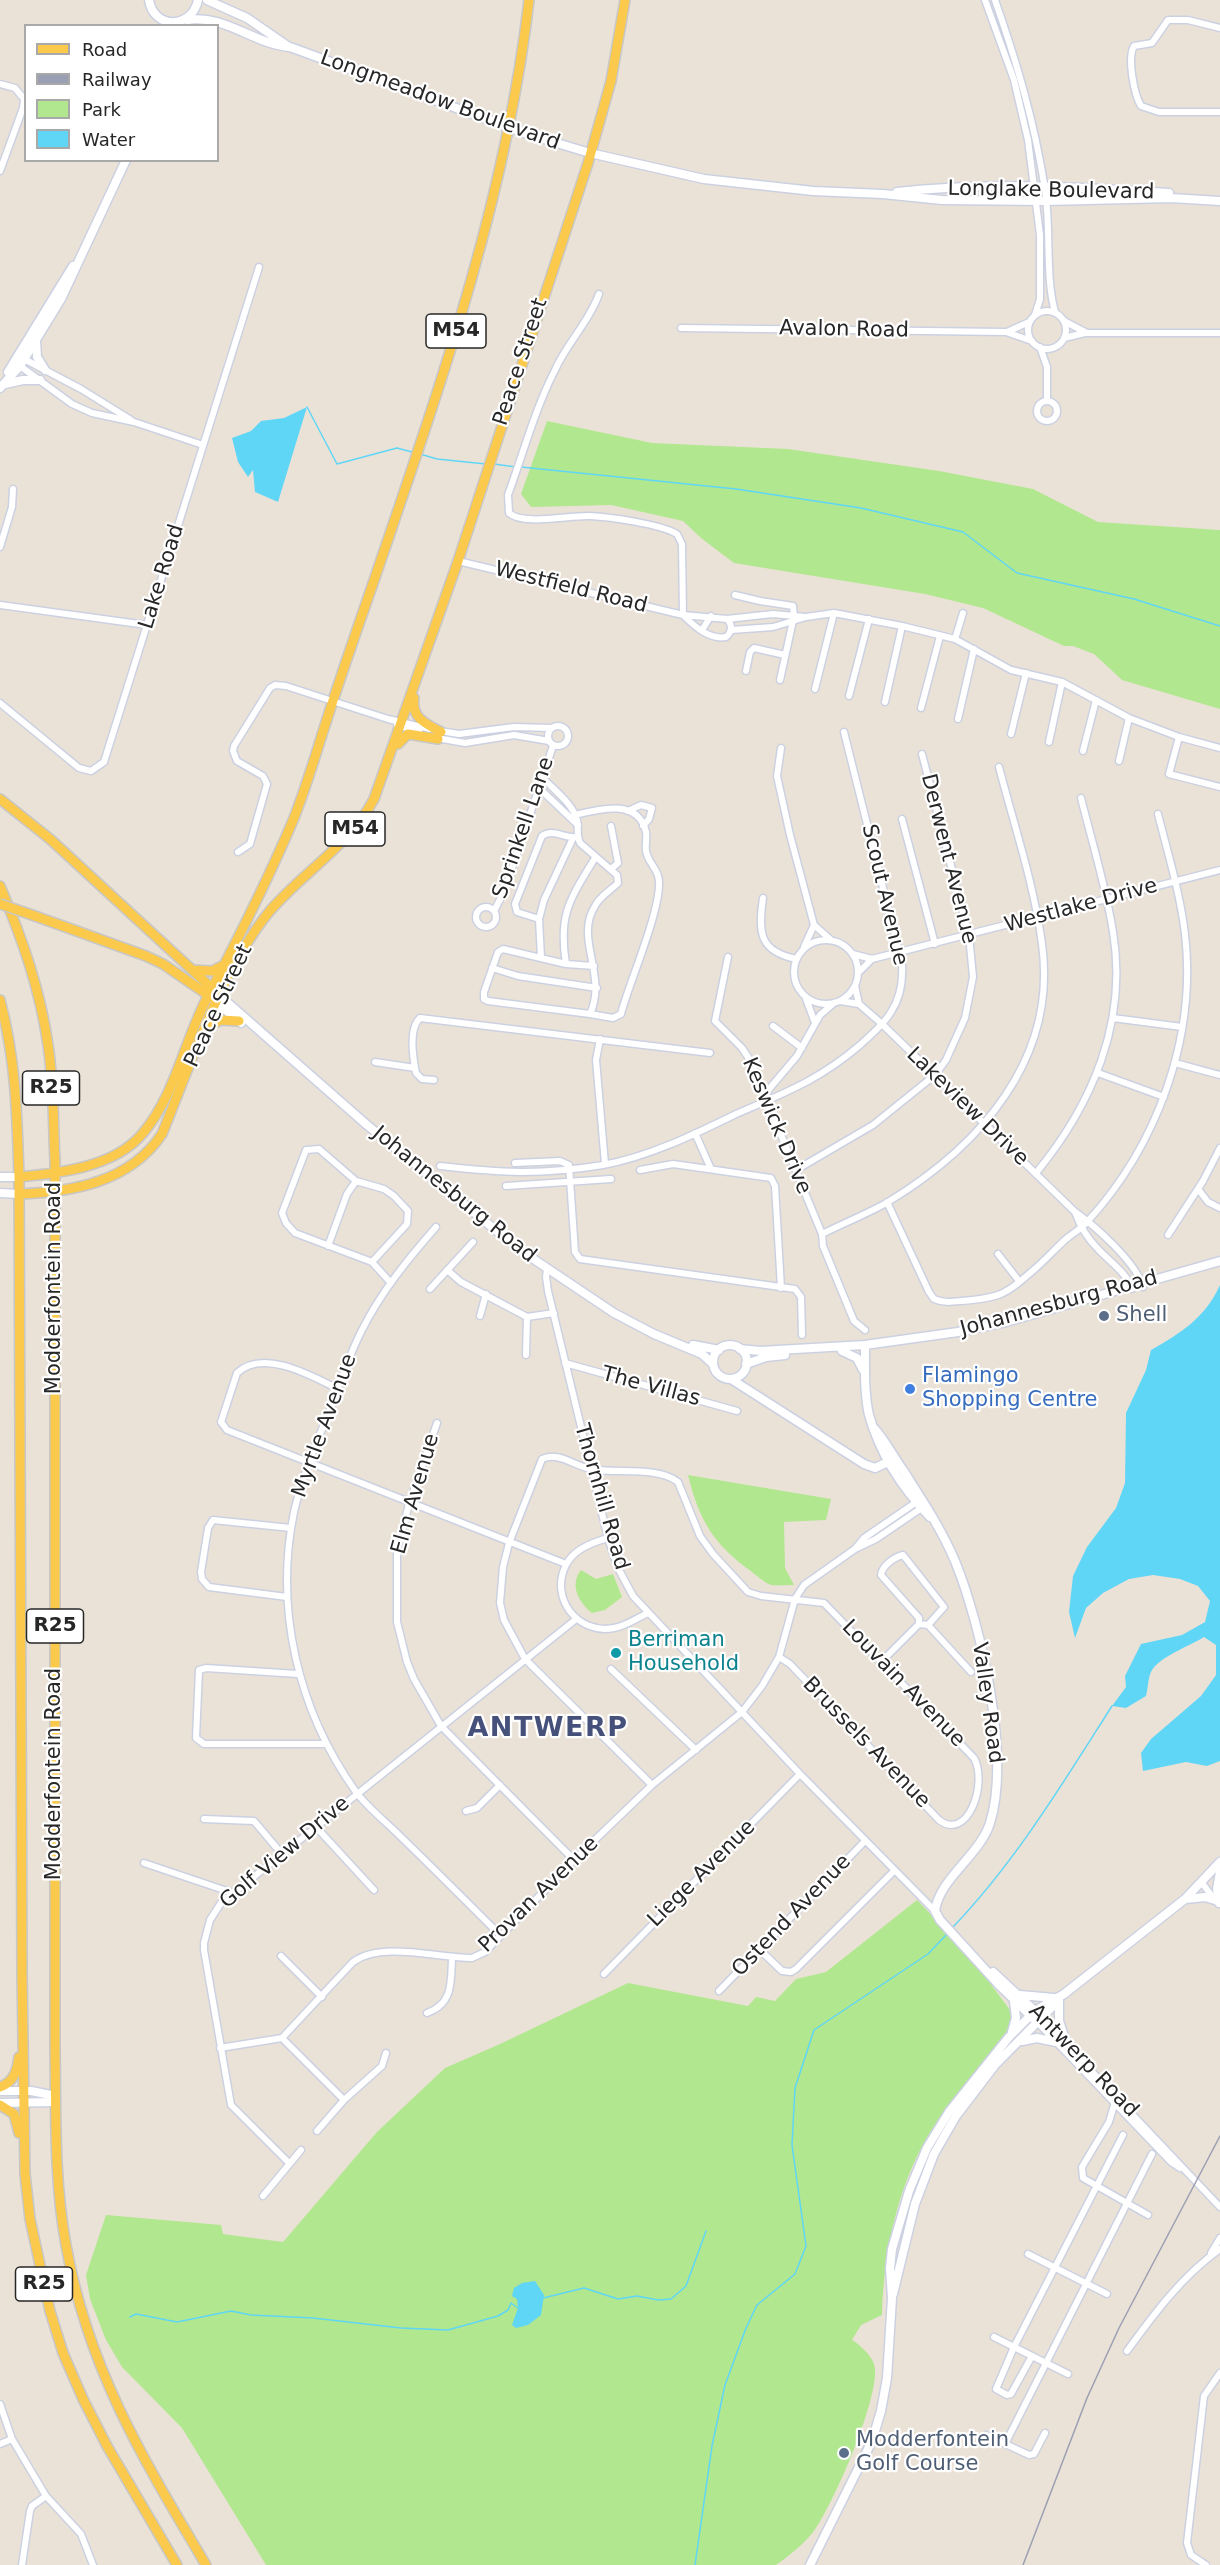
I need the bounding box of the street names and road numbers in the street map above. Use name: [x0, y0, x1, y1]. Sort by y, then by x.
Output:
street label: Longmeadow Boulevard: [317, 46, 563, 156]
street label: Longlake Boulevard: [947, 177, 1155, 205]
street label: Peace Street: [489, 295, 553, 429]
road number: M54: [426, 314, 486, 348]
street label: Avalon Road: [779, 316, 909, 344]
street label: Lake Road: [134, 522, 190, 632]
street label: Westfield Road: [492, 557, 650, 619]
street label: Sprinkell Lane: [488, 754, 560, 902]
street label: Derwent Avenue: [915, 772, 981, 946]
road number: M54: [325, 812, 385, 846]
street label: Scout Avenue: [856, 822, 912, 968]
street label: Westlake Drive: [1002, 873, 1160, 939]
street label: Peace Street: [180, 941, 258, 1071]
street label: Lakeview Drive: [901, 1042, 1033, 1172]
street label: Keswick Drive: [736, 1054, 816, 1198]
road number: R25: [22, 1071, 80, 1105]
street label: Johannesburg Road: [367, 1121, 541, 1269]
street label: Modderfontein Road: [42, 1182, 68, 1394]
street label: Johannesburg Road: [958, 1266, 1160, 1342]
street label: Myrtle Avenue: [287, 1351, 363, 1501]
street label: The Villas: [599, 1362, 703, 1412]
street label: Thornhill Road: [568, 1421, 634, 1573]
street label: Elm Avenue: [387, 1431, 445, 1557]
road number: R25: [26, 1609, 84, 1643]
street label: Louvain Avenue: [836, 1615, 970, 1753]
street label: Valley Road: [966, 1641, 1008, 1765]
street label: Modderfontein Road: [42, 1668, 68, 1880]
street label: Brussels Avenue: [797, 1672, 935, 1814]
street label: Golf View Drive: [215, 1791, 355, 1915]
street label: Liege Avenue: [643, 1815, 761, 1933]
street label: Provan Avenue: [474, 1832, 604, 1958]
street label: Ostend Avenue: [727, 1850, 857, 1982]
street label: Antwerp Road: [1023, 1999, 1143, 2123]
road number: R25: [15, 2267, 72, 2301]

